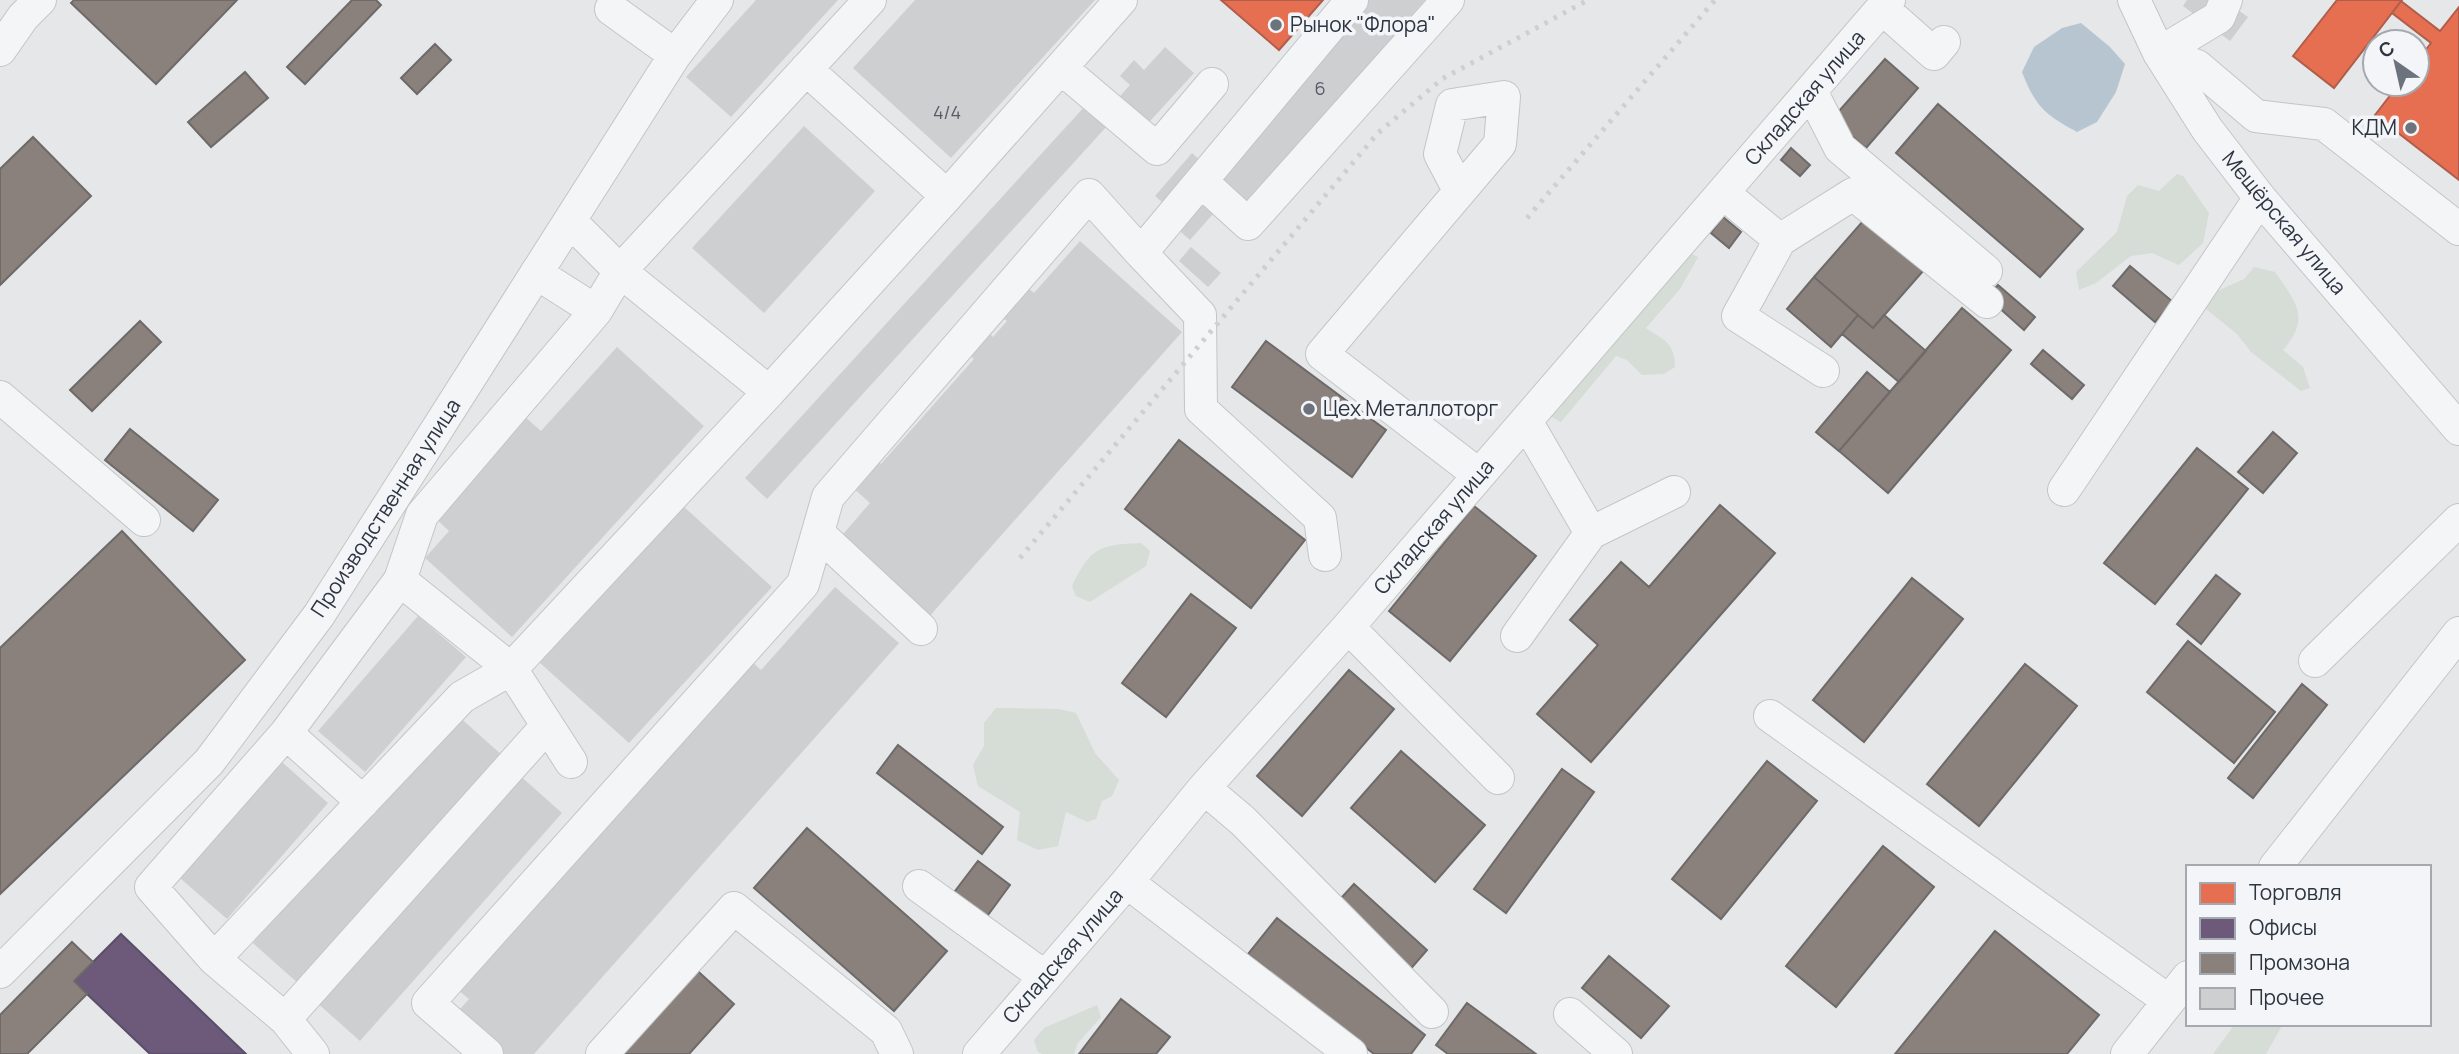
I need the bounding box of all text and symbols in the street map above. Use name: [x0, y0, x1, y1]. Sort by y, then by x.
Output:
place label: Рынок "Флора": [1290, 10, 1436, 38]
marker: Рынок "Флора": [1268, 17, 1284, 33]
street label: Складская улица: [1738, 24, 1871, 171]
north arrow: [2361, 28, 2431, 98]
text: С: [2373, 34, 2400, 64]
house number: 6: [1314, 76, 1326, 100]
house number: 4/4: [933, 100, 961, 124]
place label: КДМ: [2351, 113, 2397, 141]
marker: КДМ: [2403, 120, 2419, 136]
street label: Мещёрская улица: [2216, 145, 2353, 300]
street label: Производственная улица: [304, 393, 466, 622]
place label: Цех Металлоторг: [1323, 394, 1498, 422]
marker: Цех Металлоторг: [1301, 401, 1317, 417]
street label: Складская улица: [1367, 453, 1500, 600]
legend: [2186, 865, 2431, 1026]
text: Торговля: [2249, 878, 2342, 906]
street label: Складская улица: [996, 882, 1129, 1029]
text: Офисы: [2249, 913, 2317, 941]
text: Промзона: [2249, 948, 2350, 976]
text: Прочее: [2249, 983, 2324, 1011]

